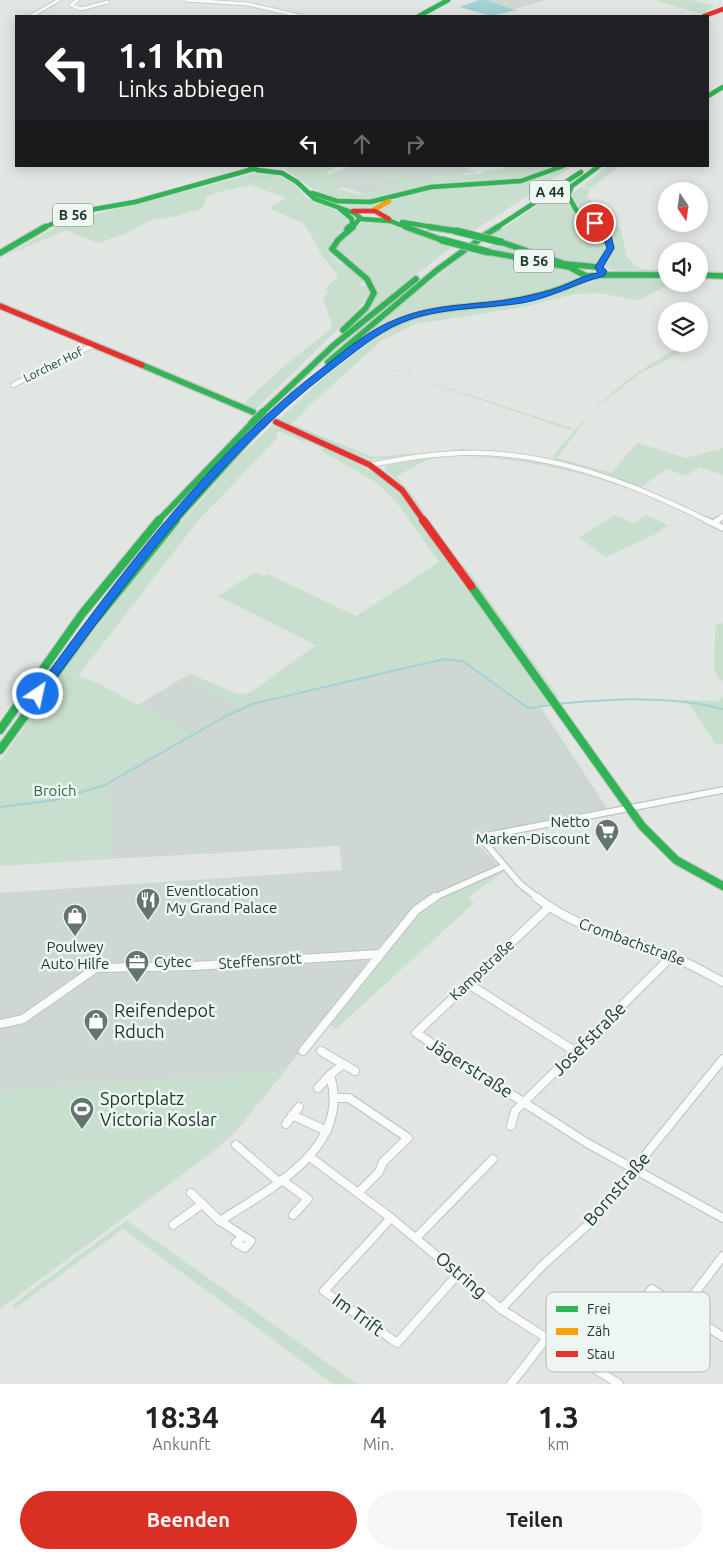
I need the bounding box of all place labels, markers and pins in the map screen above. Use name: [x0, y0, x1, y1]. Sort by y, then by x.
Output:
pin: [574, 202, 616, 244]
place label: Netto Marken-Discount: [476, 813, 590, 847]
supermarket icon: Netto Marken-Discount: [594, 818, 620, 852]
place label: Eventlocation My Grand Palace: [166, 882, 277, 916]
restaurant icon: Eventlocation My Grand Palace: [135, 887, 161, 921]
shop icon: Poulwey Auto Hilfe: [62, 903, 88, 937]
place label: Poulwey Auto Hilfe: [41, 938, 109, 972]
office icon: Cytec: [124, 949, 150, 983]
place label: Cytec: [154, 953, 192, 970]
place label: Reifendepot Rduch: [114, 1000, 215, 1041]
shop icon: Reifendepot Rduch: [83, 1008, 109, 1042]
place label: Sportplatz Victoria Koslar: [100, 1088, 217, 1129]
sports icon: Sportplatz Victoria Koslar: [69, 1096, 95, 1130]

